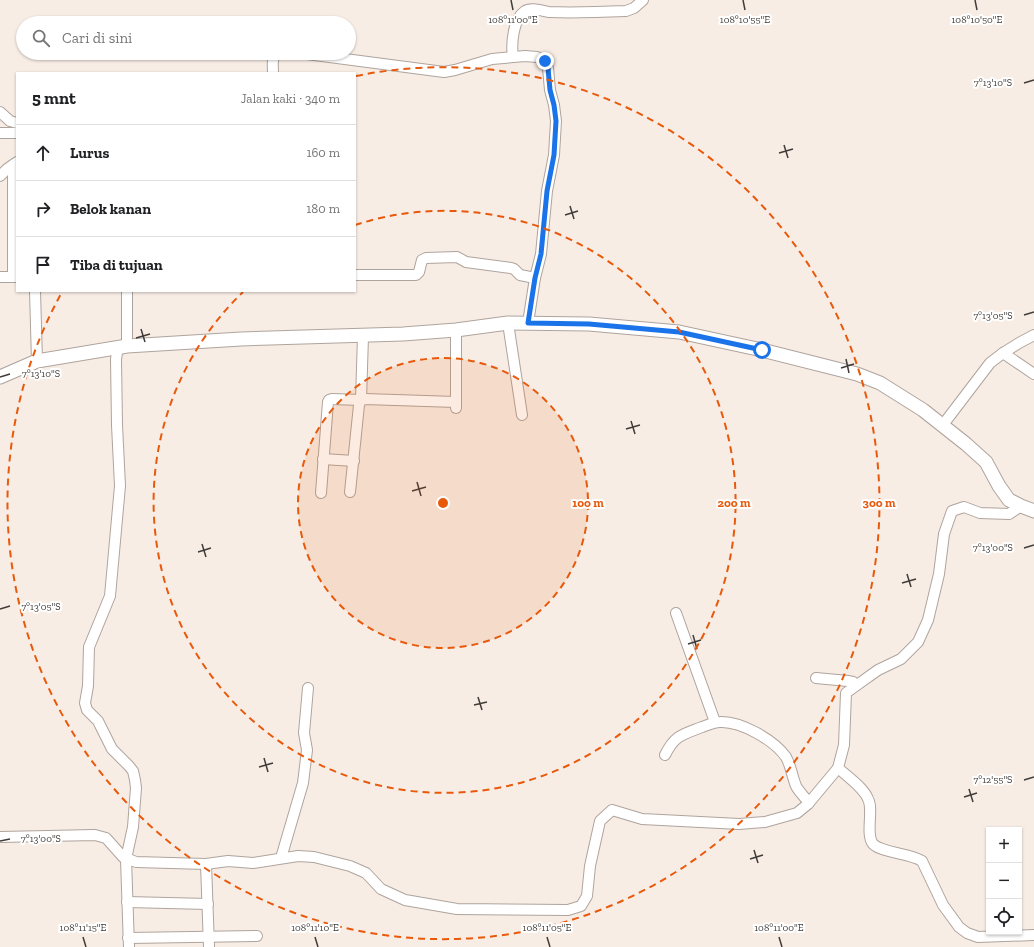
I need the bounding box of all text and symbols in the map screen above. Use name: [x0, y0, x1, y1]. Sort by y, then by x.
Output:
text: 108°11'00"E: [488, 14, 538, 26]
text: 108°10'55"E: [720, 14, 770, 26]
text: 108°10'50"E: [952, 14, 1003, 26]
search box: [16, 16, 356, 60]
icon: search: [30, 27, 52, 49]
text: Cari di sini: [62, 29, 132, 47]
route end: [536, 52, 554, 70]
text: 7°13'10"S: [974, 77, 1012, 89]
text: 5 mnt: [32, 88, 76, 108]
text: Jalan kaki · 340 m: [241, 91, 340, 106]
icon: ahead: [32, 142, 54, 164]
text: Lurus: [70, 144, 109, 162]
text: 160 m: [306, 145, 340, 160]
icon: right: [32, 198, 54, 220]
text: Belok kanan: [70, 200, 151, 218]
text: 180 m: [306, 201, 340, 216]
icon: arrive: [32, 254, 54, 276]
text: Tiba di tujuan: [70, 256, 163, 274]
text: 7°13'05"S: [973, 310, 1013, 322]
route start: [753, 341, 771, 359]
text: 7°13'10"S: [22, 368, 60, 380]
centre of rings: [436, 496, 450, 510]
text: 100 m: [572, 496, 604, 510]
text: 200 m: [717, 496, 751, 510]
text: 300 m: [863, 496, 896, 510]
text: 7°13'00"S: [973, 542, 1013, 554]
text: 7°13'05"S: [21, 601, 61, 613]
text: 7°12'55"S: [974, 774, 1012, 786]
map controls: [986, 827, 1022, 935]
button: +: [986, 827, 1022, 863]
text: 7°13'00"S: [21, 833, 61, 845]
button: −: [986, 863, 1022, 899]
button: locate: [986, 899, 1022, 935]
text: 108°11'15"E: [60, 922, 107, 934]
text: 108°11'10"E: [291, 922, 339, 934]
text: 108°11'05"E: [523, 922, 572, 934]
text: 108°11'00"E: [754, 922, 804, 934]

